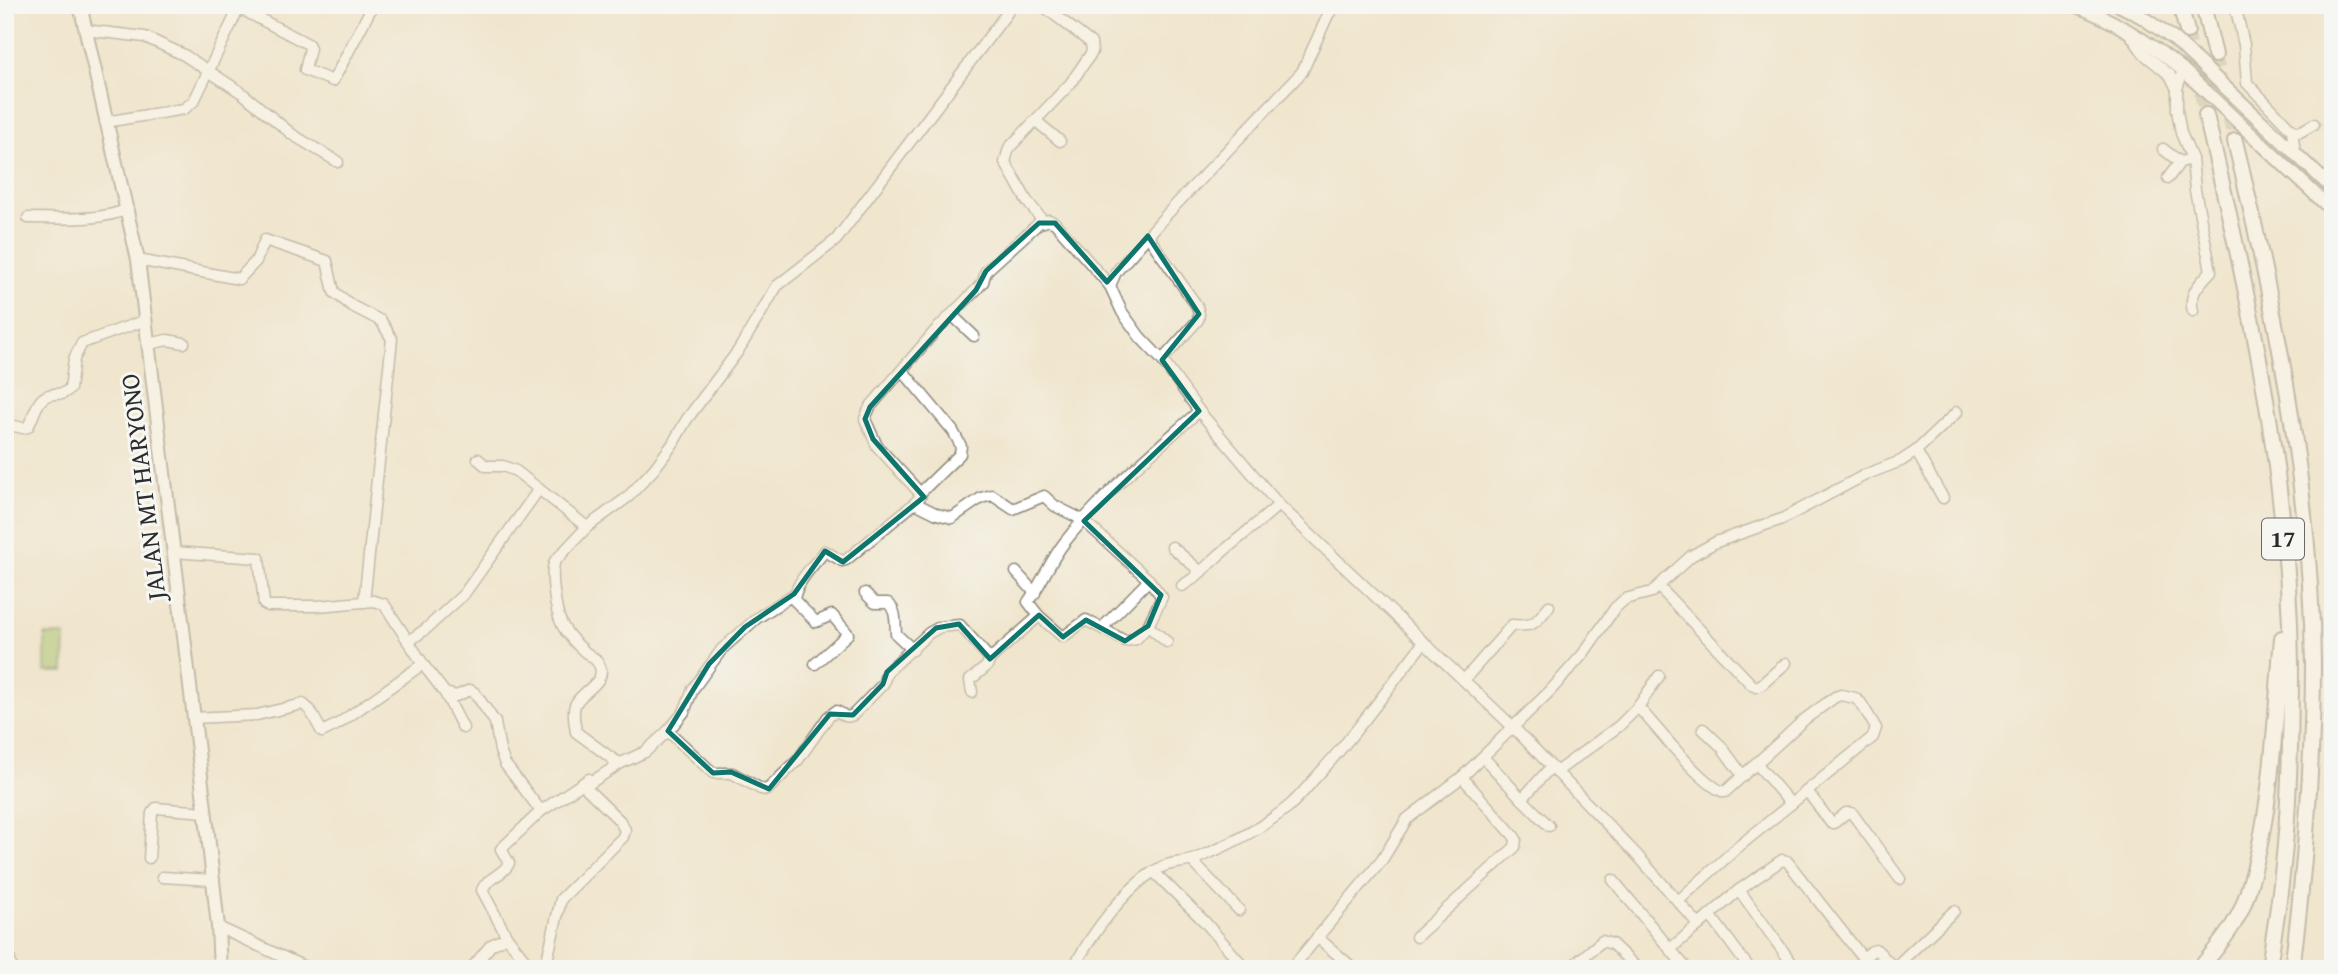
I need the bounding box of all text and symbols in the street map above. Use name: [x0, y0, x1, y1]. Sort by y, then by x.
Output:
street label: JALAN MT HARYONO: [109, 372, 176, 606]
road number: 17: [2262, 518, 2304, 560]

